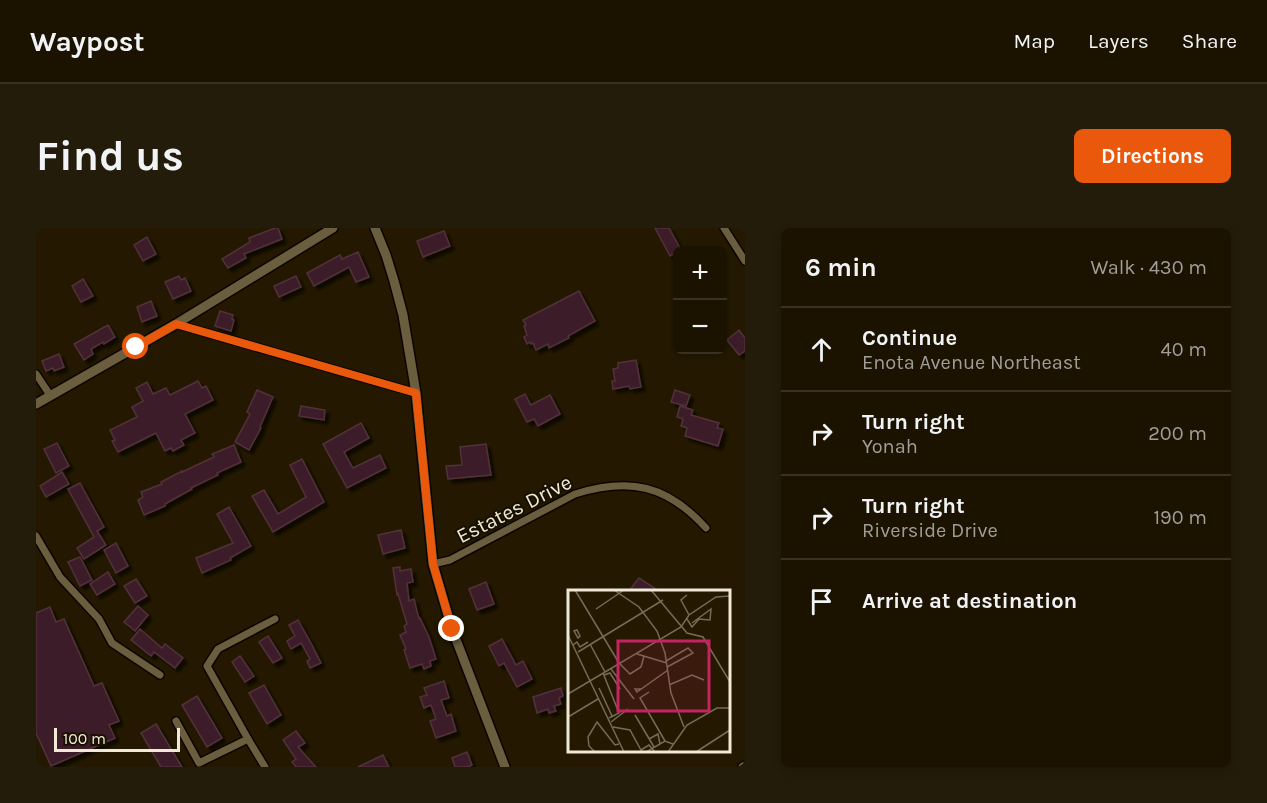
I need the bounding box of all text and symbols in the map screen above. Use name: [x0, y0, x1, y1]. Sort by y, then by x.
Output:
text: Waypost: [30, 25, 145, 58]
text: Map: [1013, 29, 1055, 53]
text: Layers: [1088, 29, 1149, 53]
text: Share: [1182, 29, 1237, 53]
button: Directions: [1074, 129, 1231, 183]
text: Find us: [36, 131, 184, 181]
map controls: [673, 246, 727, 354]
button: +: [673, 246, 727, 300]
text: 6 min: [805, 252, 877, 283]
text: Walk · 430 m: [1091, 256, 1207, 279]
button: −: [673, 300, 727, 354]
text: Continue: [862, 325, 957, 351]
route start: [122, 333, 148, 359]
icon: ahead: [805, 333, 838, 366]
text: 40 m: [1161, 338, 1207, 361]
text: Enota Avenue Northeast: [862, 351, 1081, 374]
text: Turn right: [862, 409, 965, 435]
icon: right: [805, 417, 838, 450]
text: 200 m: [1148, 422, 1207, 445]
text: Yonah: [862, 435, 918, 458]
street label: Estates Drive: [452, 470, 576, 548]
text: Turn right: [862, 493, 965, 519]
icon: right: [805, 501, 838, 534]
text: 190 m: [1153, 506, 1207, 529]
text: Riverside Drive: [862, 519, 998, 542]
icon: arrive: [805, 585, 838, 618]
text: Arrive at destination: [862, 588, 1077, 614]
inset map: [568, 590, 730, 752]
route end: [438, 615, 464, 641]
scale bar: [54, 725, 180, 752]
text: 100 m: [63, 729, 106, 748]

